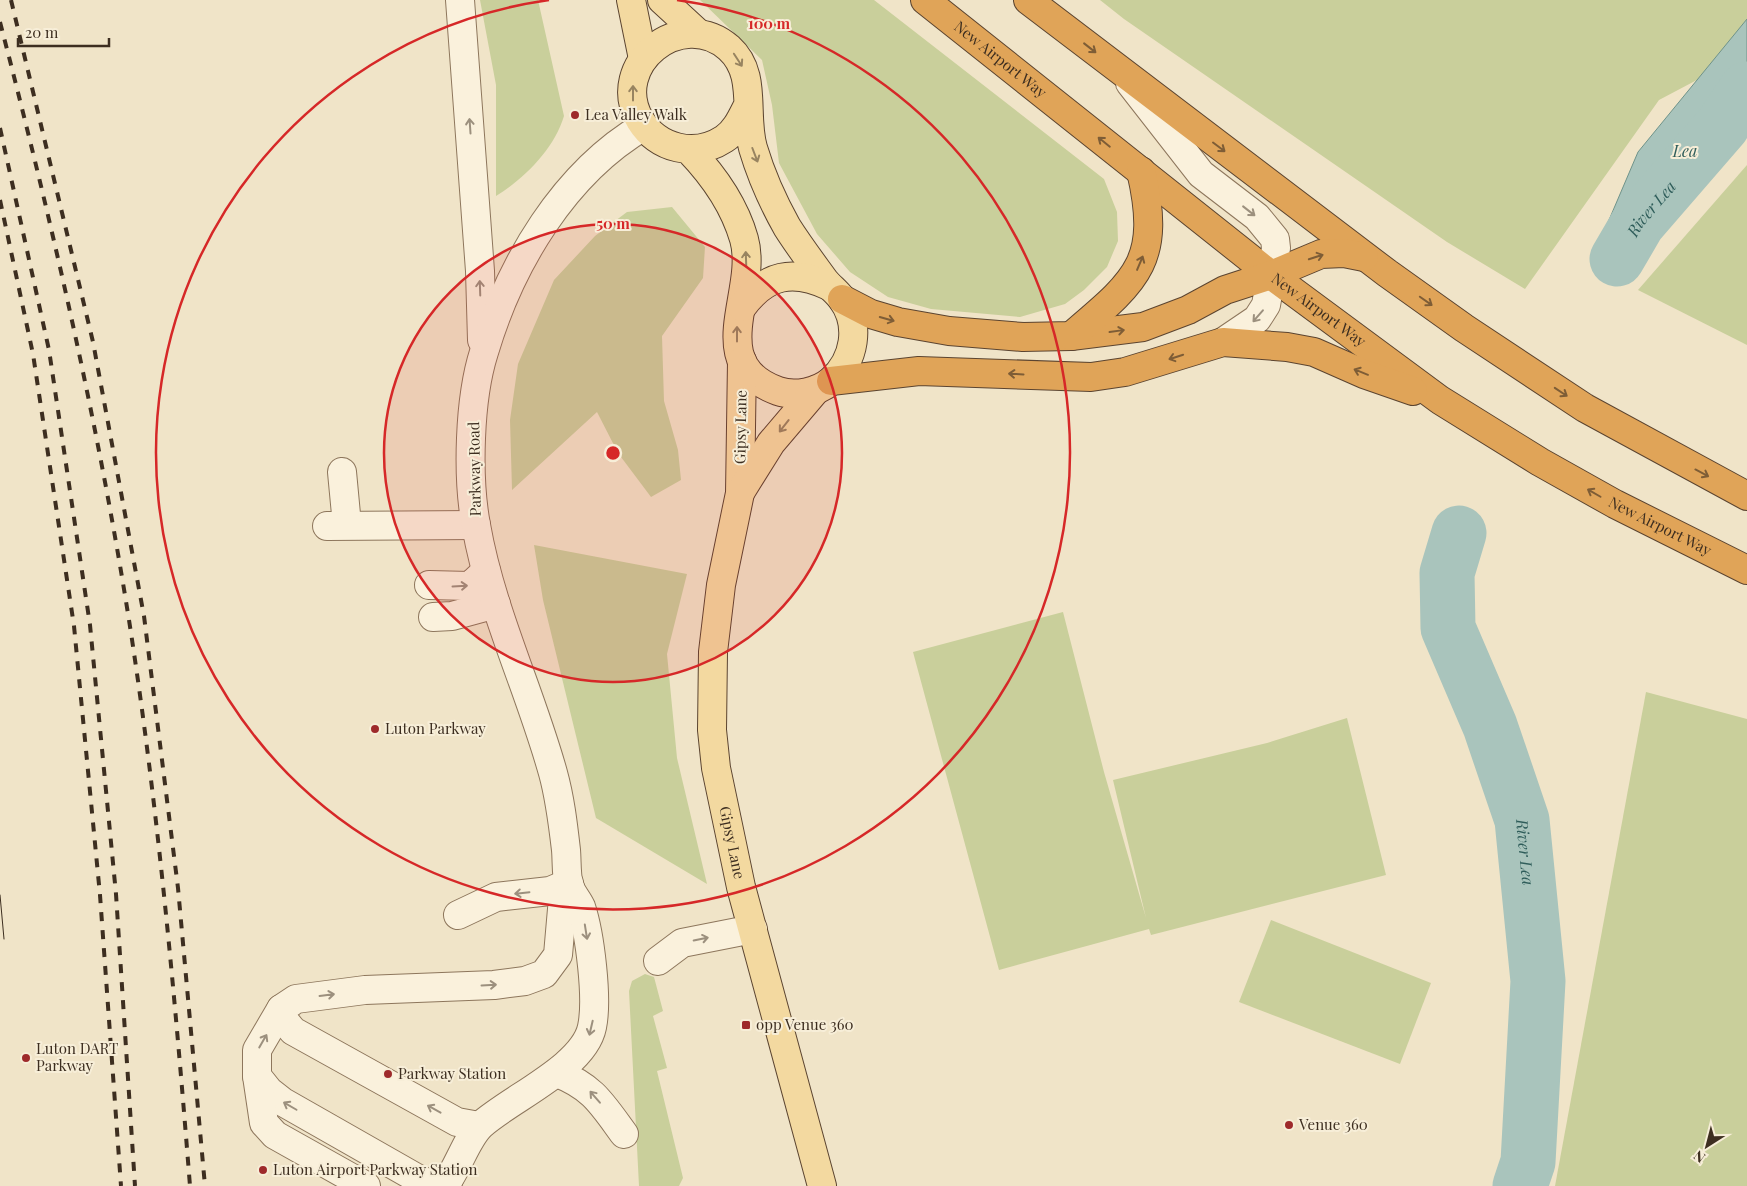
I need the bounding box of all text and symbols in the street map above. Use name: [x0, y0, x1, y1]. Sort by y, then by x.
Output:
text: 100 m: [748, 13, 791, 33]
scale bar: [18, 15, 109, 47]
street label: New Airport Way: [951, 16, 1051, 102]
text: 20 m: [25, 22, 59, 42]
one-way arrow: [1083, 43, 1097, 53]
one-way arrow: [733, 53, 743, 67]
one-way arrow: [628, 85, 638, 101]
place label: Lea Valley Walk: [585, 104, 688, 124]
marker: Lea Valley Walk: [569, 109, 581, 121]
one-way arrow: [465, 118, 474, 134]
one-way arrow: [1098, 137, 1111, 148]
water label: Lea: [1672, 140, 1697, 161]
one-way arrow: [1212, 141, 1225, 152]
one-way arrow: [752, 147, 761, 162]
water label: River Lea: [1621, 176, 1680, 241]
one-way arrow: [1242, 206, 1256, 216]
text: 50 m: [596, 213, 630, 233]
one-way arrow: [741, 251, 750, 267]
one-way arrow: [1308, 252, 1323, 261]
one-way arrow: [1136, 256, 1146, 271]
street label: New Airport Way: [1268, 268, 1371, 351]
one-way arrow: [476, 280, 485, 296]
one-way arrow: [1419, 296, 1433, 306]
one-way arrow: [1252, 309, 1263, 322]
one-way arrow: [878, 314, 894, 324]
one-way arrow: [732, 326, 742, 342]
one-way arrow: [1109, 326, 1125, 336]
one-way arrow: [1169, 353, 1185, 363]
one-way arrow: [1354, 367, 1369, 377]
one-way arrow: [1009, 369, 1025, 378]
one-way arrow: [1554, 387, 1568, 398]
street label: Gipsy Lane: [729, 390, 751, 464]
one-way arrow: [778, 419, 789, 432]
street label: Parkway Road: [463, 421, 485, 517]
centre of rings: [604, 444, 622, 462]
one-way arrow: [1695, 468, 1710, 478]
one-way arrow: [1588, 487, 1602, 497]
street label: New Airport Way: [1605, 491, 1716, 560]
one-way arrow: [452, 582, 468, 591]
place label: Luton Parkway: [385, 718, 486, 738]
marker: Luton Parkway: [369, 723, 381, 735]
street label: Gipsy Lane: [715, 804, 750, 881]
water label: River Lea: [1512, 817, 1539, 886]
one-way arrow: [514, 888, 530, 898]
one-way arrow: [582, 923, 592, 939]
one-way arrow: [692, 934, 708, 944]
one-way arrow: [481, 981, 497, 990]
one-way arrow: [318, 990, 334, 1000]
place label: opp Venue 360: [756, 1014, 854, 1034]
marker: opp Venue 360: [740, 1019, 752, 1031]
one-way arrow: [586, 1020, 595, 1036]
one-way arrow: [258, 1034, 268, 1048]
place label: Luton DART Parkway: [36, 1038, 118, 1075]
marker: Luton DART Parkway: [20, 1052, 32, 1064]
place label: Parkway Station: [398, 1063, 506, 1083]
marker: Parkway Station: [382, 1068, 394, 1080]
one-way arrow: [590, 1091, 601, 1104]
one-way arrow: [283, 1101, 298, 1111]
one-way arrow: [427, 1104, 442, 1113]
place label: Venue 360: [1298, 1114, 1368, 1134]
marker: Venue 360: [1283, 1119, 1295, 1131]
north arrow: [1682, 1121, 1732, 1171]
text: N: [1689, 1146, 1709, 1168]
place label: Luton Airport Parkway Station: [273, 1159, 477, 1179]
marker: Luton Airport Parkway Station: [257, 1164, 269, 1176]

